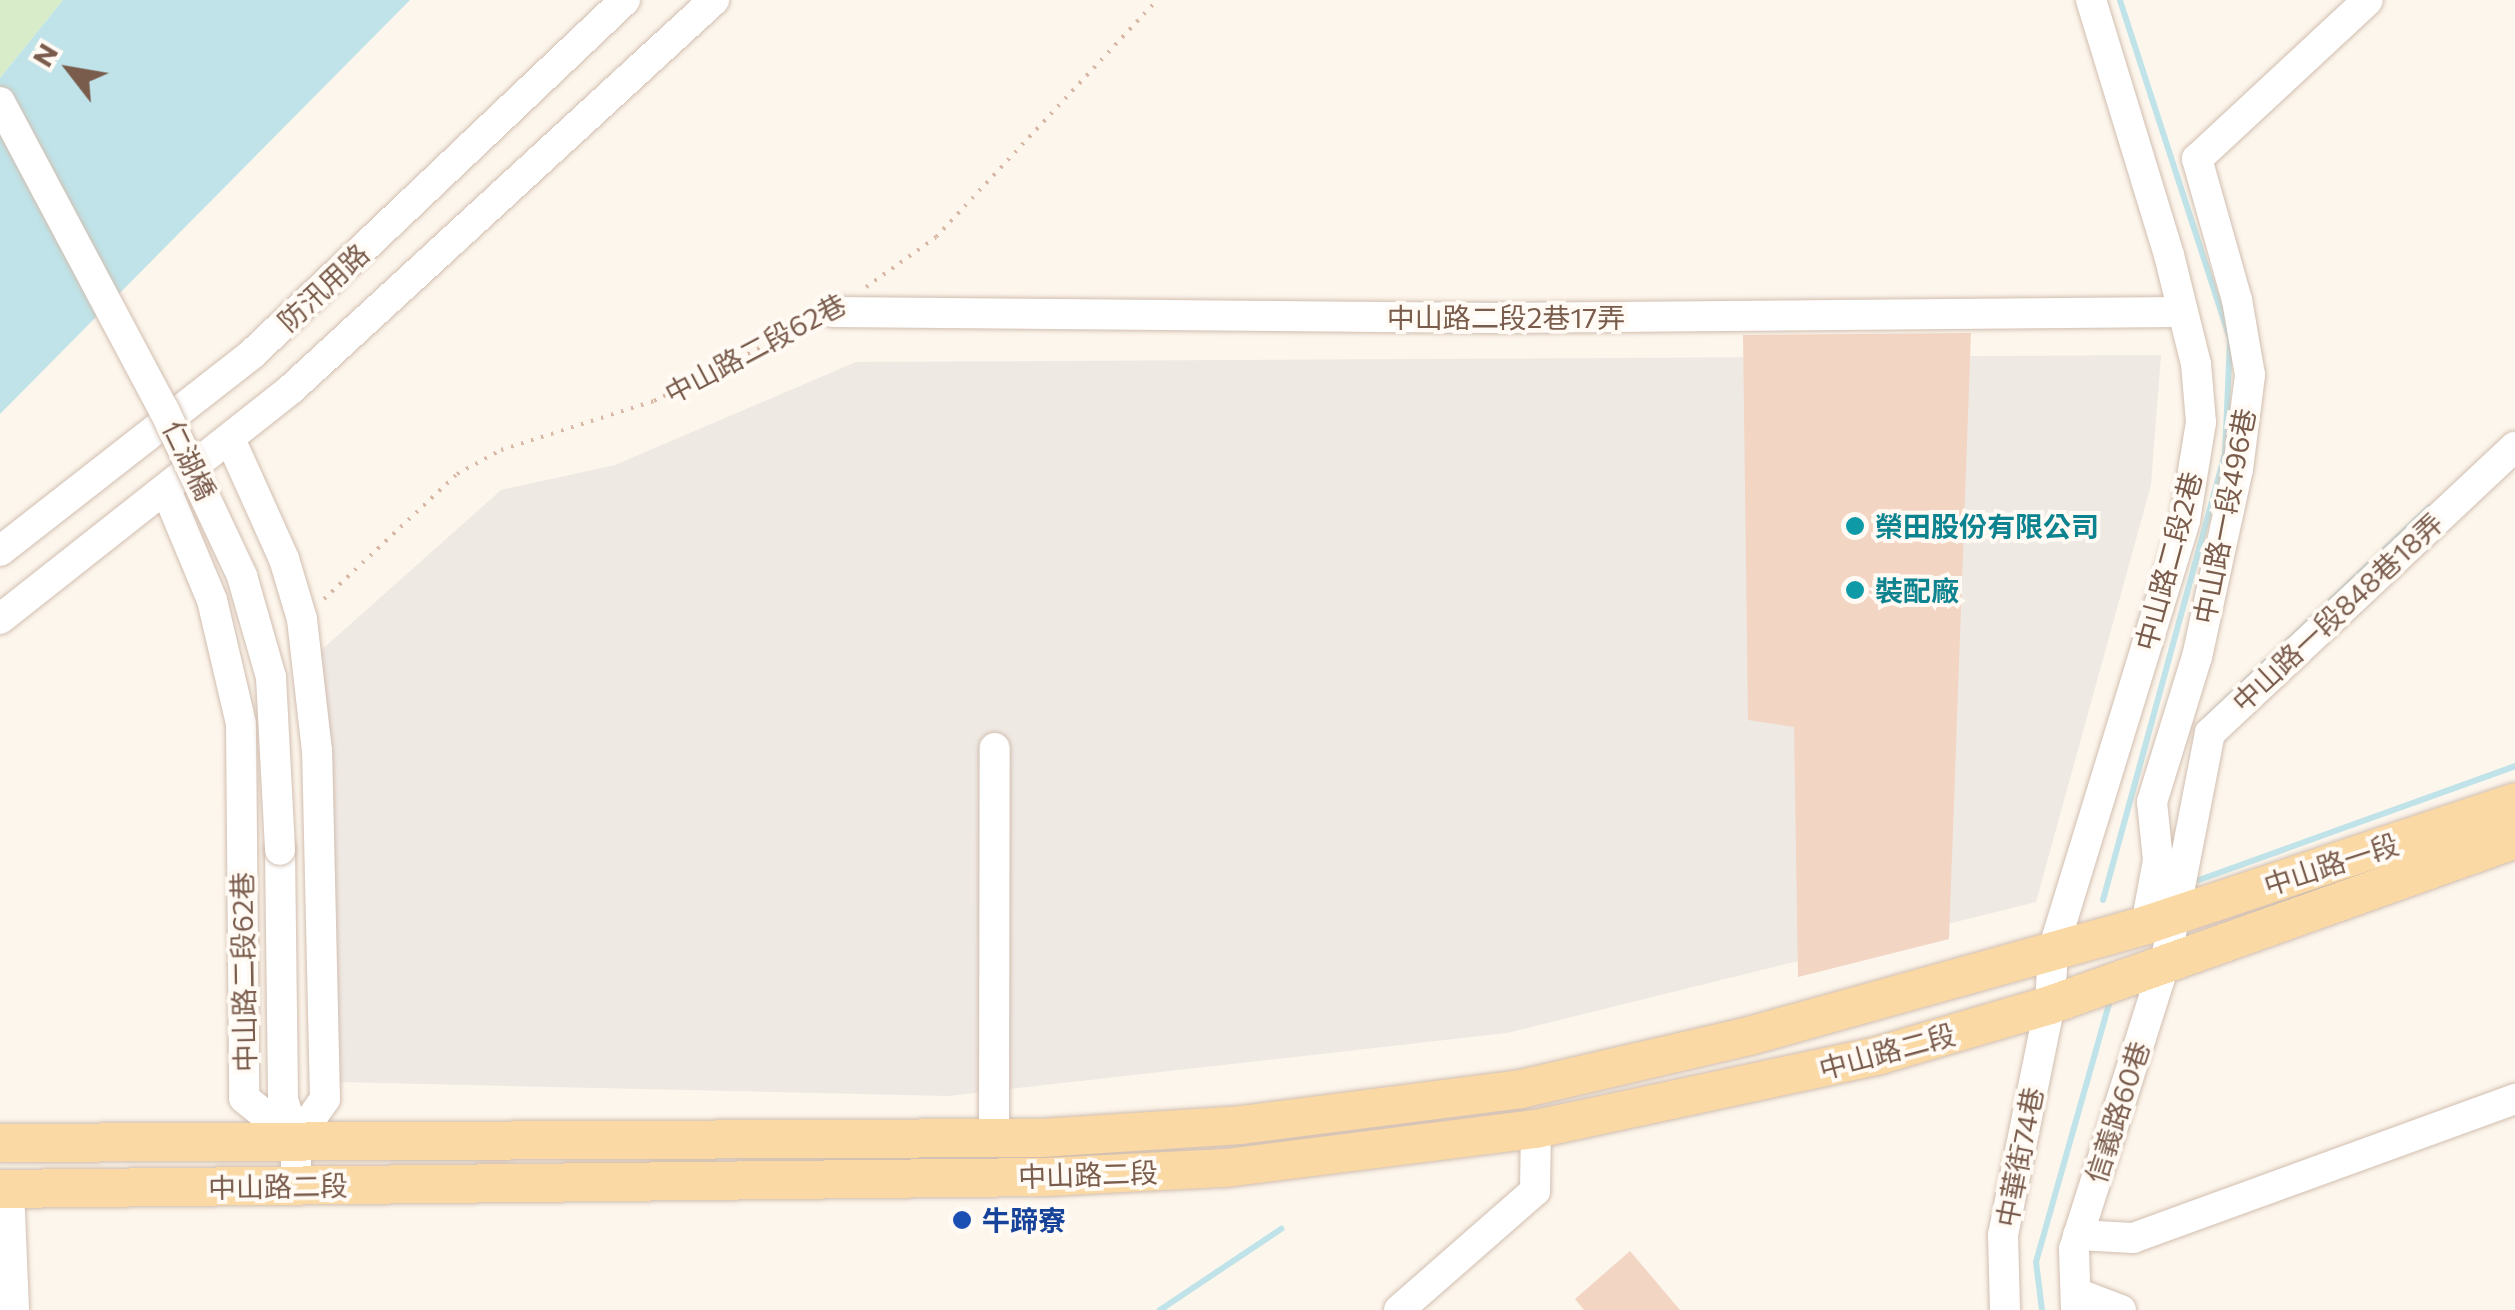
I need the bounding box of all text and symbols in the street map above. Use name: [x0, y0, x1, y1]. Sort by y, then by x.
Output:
north arrow: [20, 20, 120, 120]
text: N: [24, 37, 64, 72]
street label: 防汛用路: [271, 237, 375, 337]
street label: 中山路二段62巷: [659, 286, 851, 410]
street label: 中山路二段2巷17弄: [1387, 300, 1625, 334]
street label: 中山路一段496巷: [2187, 405, 2261, 627]
street label: 仁湖橋: [156, 415, 224, 505]
street label: 中山路二段2巷: [2128, 468, 2208, 654]
street label: 中山路一段848巷18弄: [2225, 506, 2449, 718]
place label: 榮田股份有限公司: [1875, 509, 2099, 543]
marker: 榮田股份有限公司: [1844, 515, 1866, 537]
place label: 裝配廠: [1875, 573, 1959, 607]
marker: 裝配廠: [1844, 579, 1866, 601]
street label: 中山路一段: [2259, 826, 2403, 902]
street label: 中山路二段62巷: [224, 871, 262, 1073]
street label: 中山路二段: [1815, 1017, 1959, 1085]
street label: 信義路60巷: [2078, 1037, 2156, 1187]
street label: 中華街74巷: [1989, 1084, 2049, 1230]
street label: 中山路二段: [1017, 1155, 1159, 1193]
street label: 中山路二段: [208, 1168, 348, 1204]
place label: 牛蹄寮: [982, 1203, 1066, 1237]
marker: 牛蹄寮: [951, 1209, 973, 1231]

